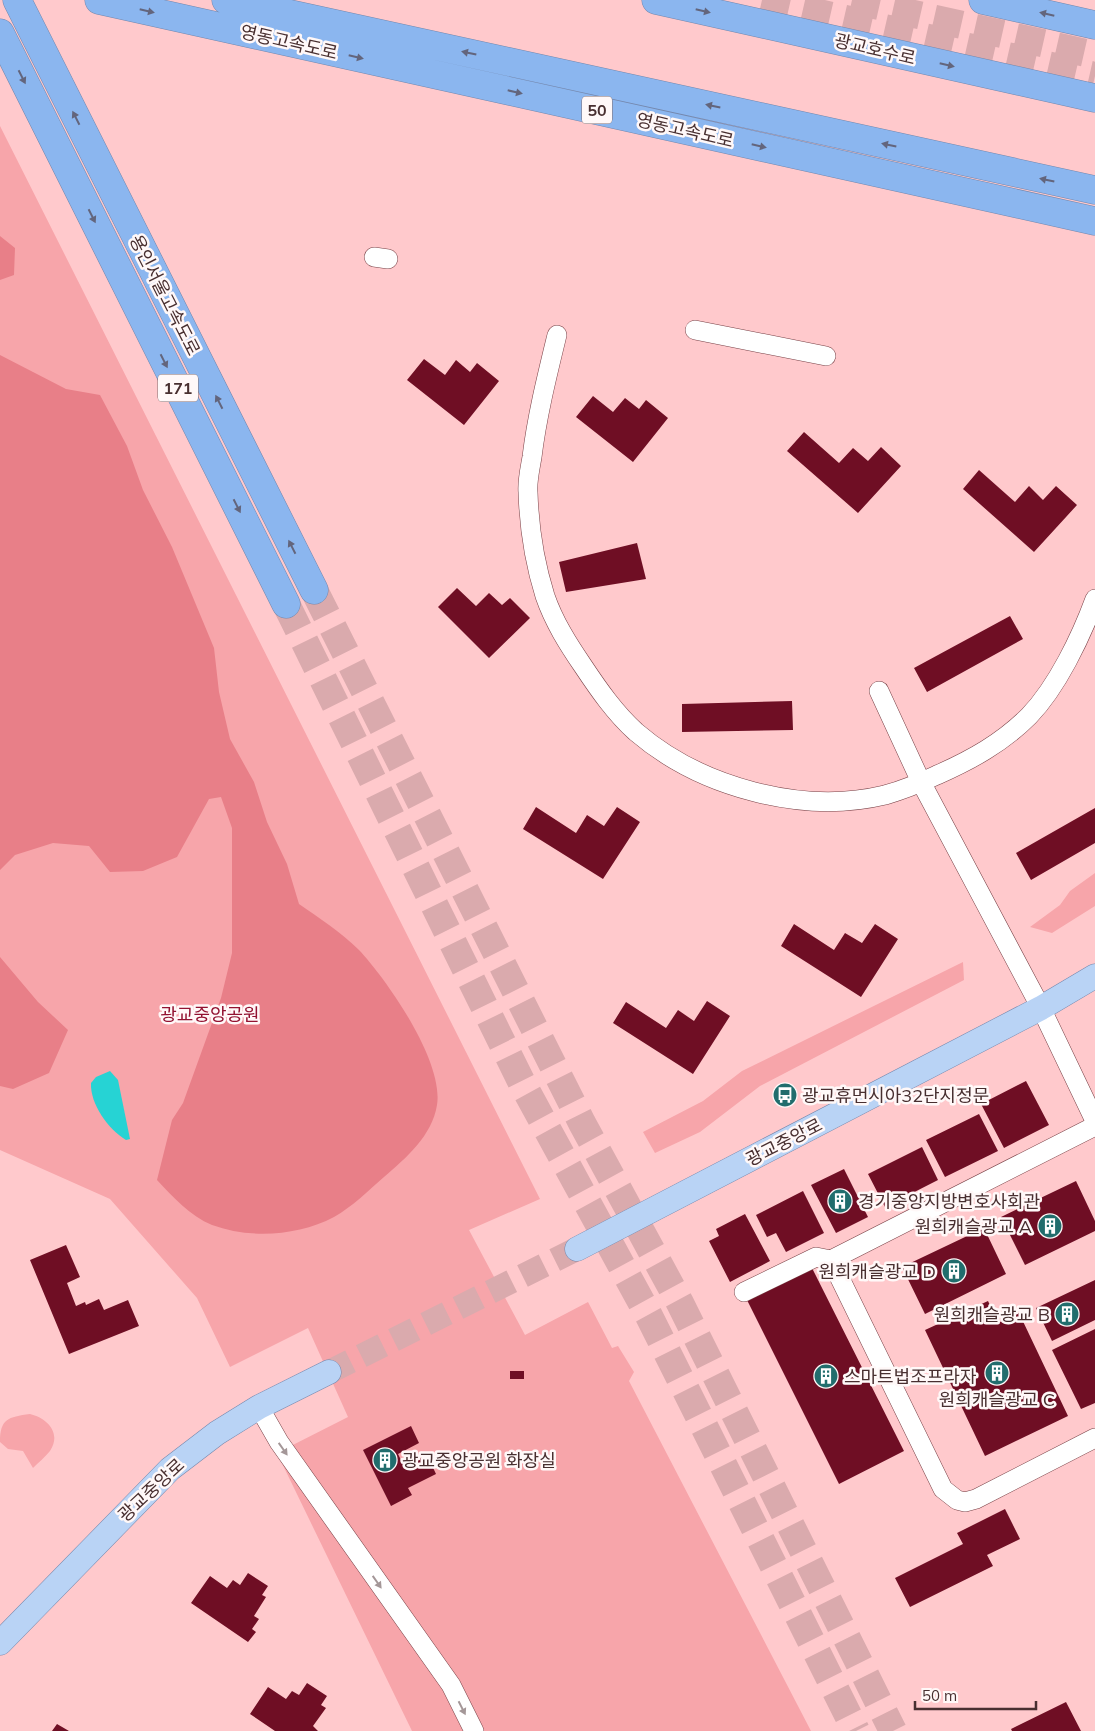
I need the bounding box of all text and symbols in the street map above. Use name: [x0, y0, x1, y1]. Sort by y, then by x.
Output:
one-way arrow: [139, 7, 155, 15]
one-way arrow: [696, 7, 712, 15]
one-way arrow: [1039, 10, 1055, 18]
street label: 영동고속도로: [238, 20, 340, 64]
street label: 광교호수로: [832, 28, 918, 70]
one-way arrow: [461, 49, 476, 57]
one-way arrow: [349, 53, 364, 61]
one-way arrow: [940, 61, 955, 69]
one-way arrow: [18, 69, 26, 84]
one-way arrow: [508, 88, 523, 96]
road number: 50: [582, 96, 612, 124]
one-way arrow: [704, 102, 720, 110]
street label: 영동고속도로: [634, 108, 736, 152]
one-way arrow: [72, 111, 80, 125]
one-way arrow: [881, 141, 896, 149]
one-way arrow: [752, 142, 767, 150]
one-way arrow: [1039, 175, 1055, 183]
one-way arrow: [88, 208, 96, 223]
street label: 용인서울고속도로: [125, 231, 205, 359]
one-way arrow: [160, 354, 168, 368]
road number: 171: [158, 374, 198, 402]
one-way arrow: [215, 394, 223, 409]
one-way arrow: [233, 499, 241, 513]
one-way arrow: [288, 540, 296, 554]
park label: 광교중앙공원: [160, 1003, 260, 1026]
bus stop icon: 광교휴먼시아32단지정문: [772, 1082, 798, 1108]
place label: 광교휴먼시아32단지정문: [802, 1084, 989, 1107]
street label: 광교중앙로: [742, 1113, 826, 1171]
building icon: 경기중앙지방변호사회관: [827, 1188, 853, 1214]
place label: 경기중앙지방변호사회관: [858, 1190, 1041, 1213]
building icon: 원희캐슬광교 A: [1037, 1213, 1063, 1239]
place label: 원희캐슬광교 A: [915, 1215, 1032, 1238]
building icon: 원희캐슬광교 D: [941, 1258, 967, 1284]
place label: 원희캐슬광교 D: [818, 1260, 936, 1283]
building icon: 원희캐슬광교 B: [1054, 1301, 1080, 1327]
place label: 원희캐슬광교 B: [934, 1303, 1050, 1326]
building icon: 원희캐슬광교 C: [984, 1360, 1010, 1386]
building icon: 스마트법조프라자: [813, 1363, 839, 1389]
place label: 스마트법조프라자: [844, 1365, 977, 1388]
place label: 원희캐슬광교 C: [939, 1388, 1055, 1411]
one-way arrow: [278, 1442, 288, 1456]
building icon: 광교중앙공원 화장실: [372, 1447, 398, 1473]
place label: 광교중앙공원 화장실: [402, 1449, 556, 1472]
street label: 광교중앙로: [113, 1453, 189, 1527]
one-way arrow: [372, 1575, 382, 1588]
scale bar: [915, 1678, 1036, 1710]
text: 50 m: [922, 1686, 957, 1705]
one-way arrow: [458, 1701, 466, 1715]

